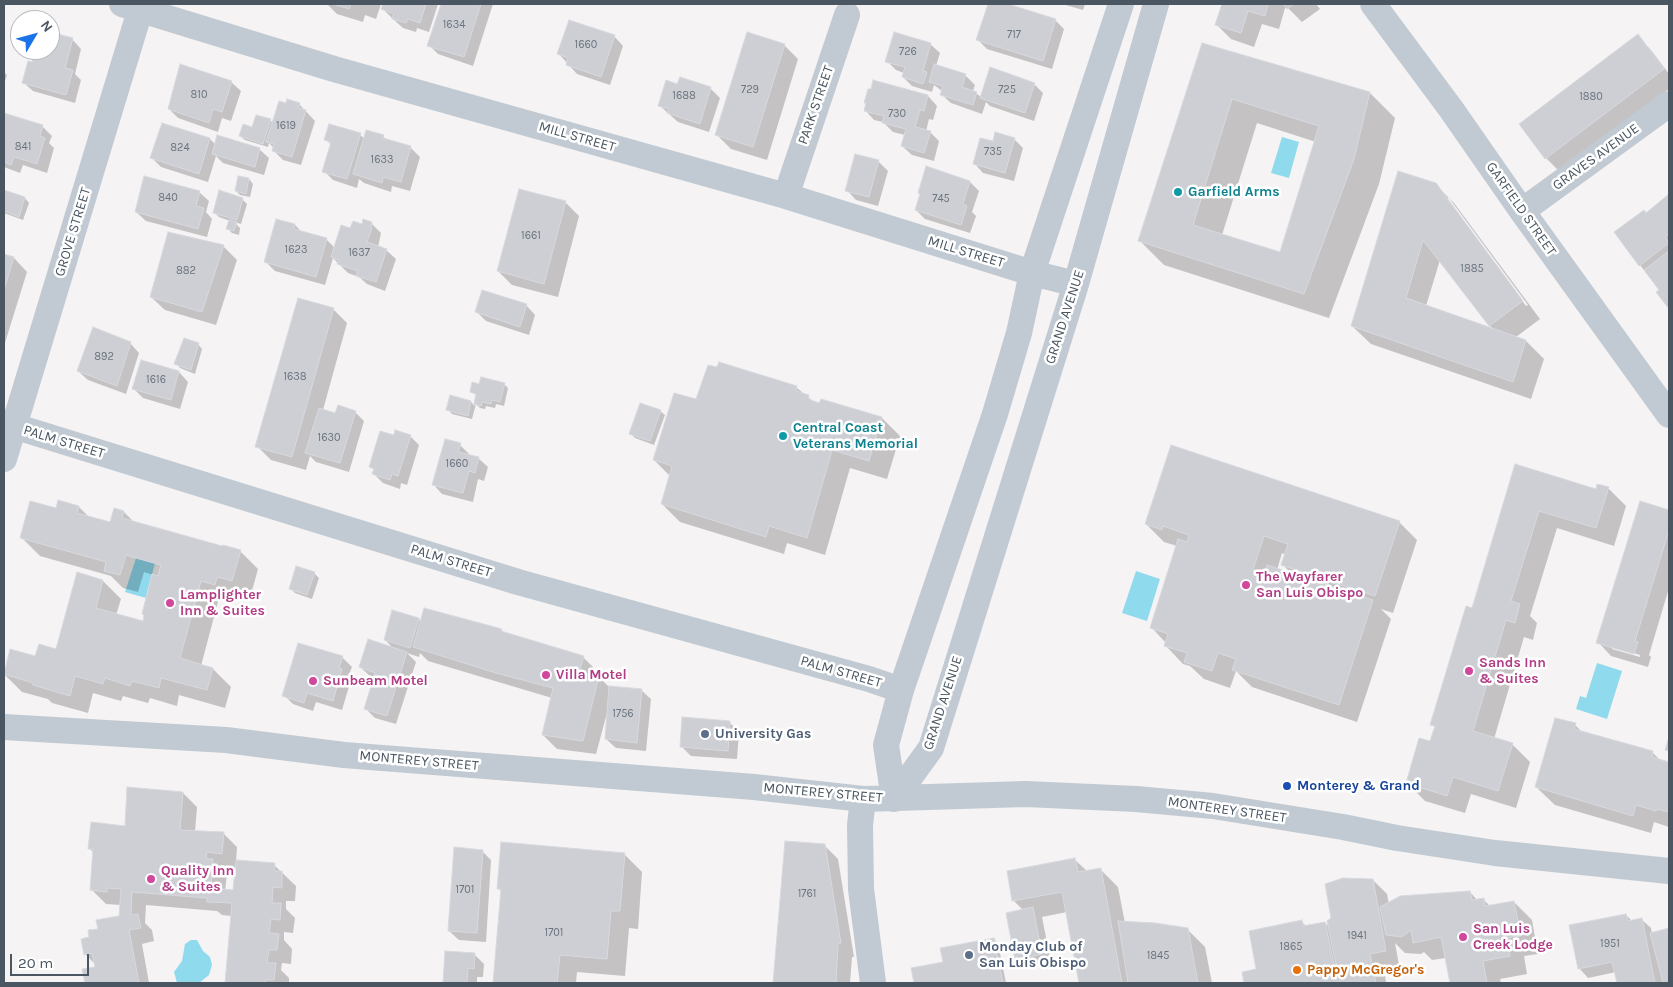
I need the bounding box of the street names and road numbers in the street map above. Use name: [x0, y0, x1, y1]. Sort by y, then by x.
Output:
street label: PARK STREET: [795, 63, 837, 147]
street label: MILL STREET: [537, 118, 617, 156]
street label: GRAVES AVENUE: [1549, 120, 1643, 194]
street label: GARFIELD STREET: [1482, 159, 1560, 259]
street label: GROVE STREET: [51, 185, 95, 279]
street label: MILL STREET: [926, 232, 1006, 272]
street label: GRAND AVENUE: [1042, 268, 1088, 366]
street label: PALM STREET: [21, 422, 107, 462]
street label: PALM STREET: [408, 541, 494, 581]
street label: PALM STREET: [798, 652, 884, 692]
street label: GRAND AVENUE: [920, 654, 966, 752]
street label: MONTEREY STREET: [359, 747, 479, 775]
street label: MONTEREY STREET: [763, 779, 883, 807]
street label: MONTEREY STREET: [1167, 793, 1287, 827]

